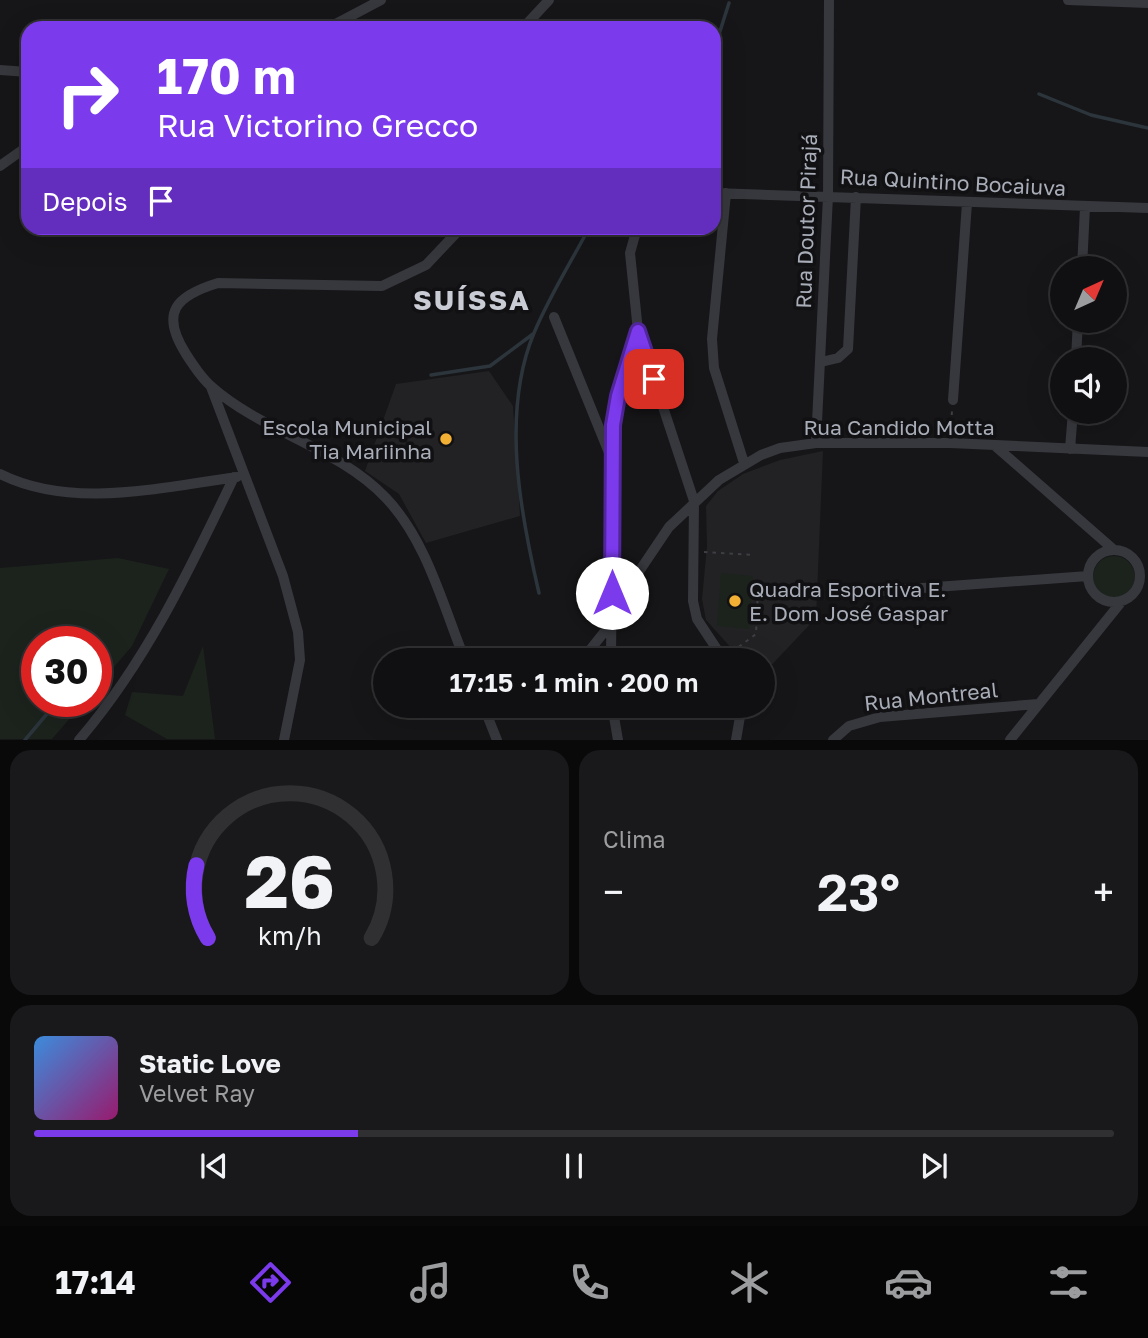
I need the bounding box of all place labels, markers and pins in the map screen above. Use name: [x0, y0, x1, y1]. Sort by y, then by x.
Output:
pin: [624, 349, 684, 409]
place label: Escola Municipal Tia Mariinha: [262, 414, 432, 464]
marker: Escola Municipal Tia Mariinha: [438, 431, 454, 447]
place label: Quadra Esportiva E. E. Dom José Gaspar: [749, 576, 948, 626]
marker: Quadra Esportiva E. E. Dom José Gaspar: [727, 593, 743, 609]

